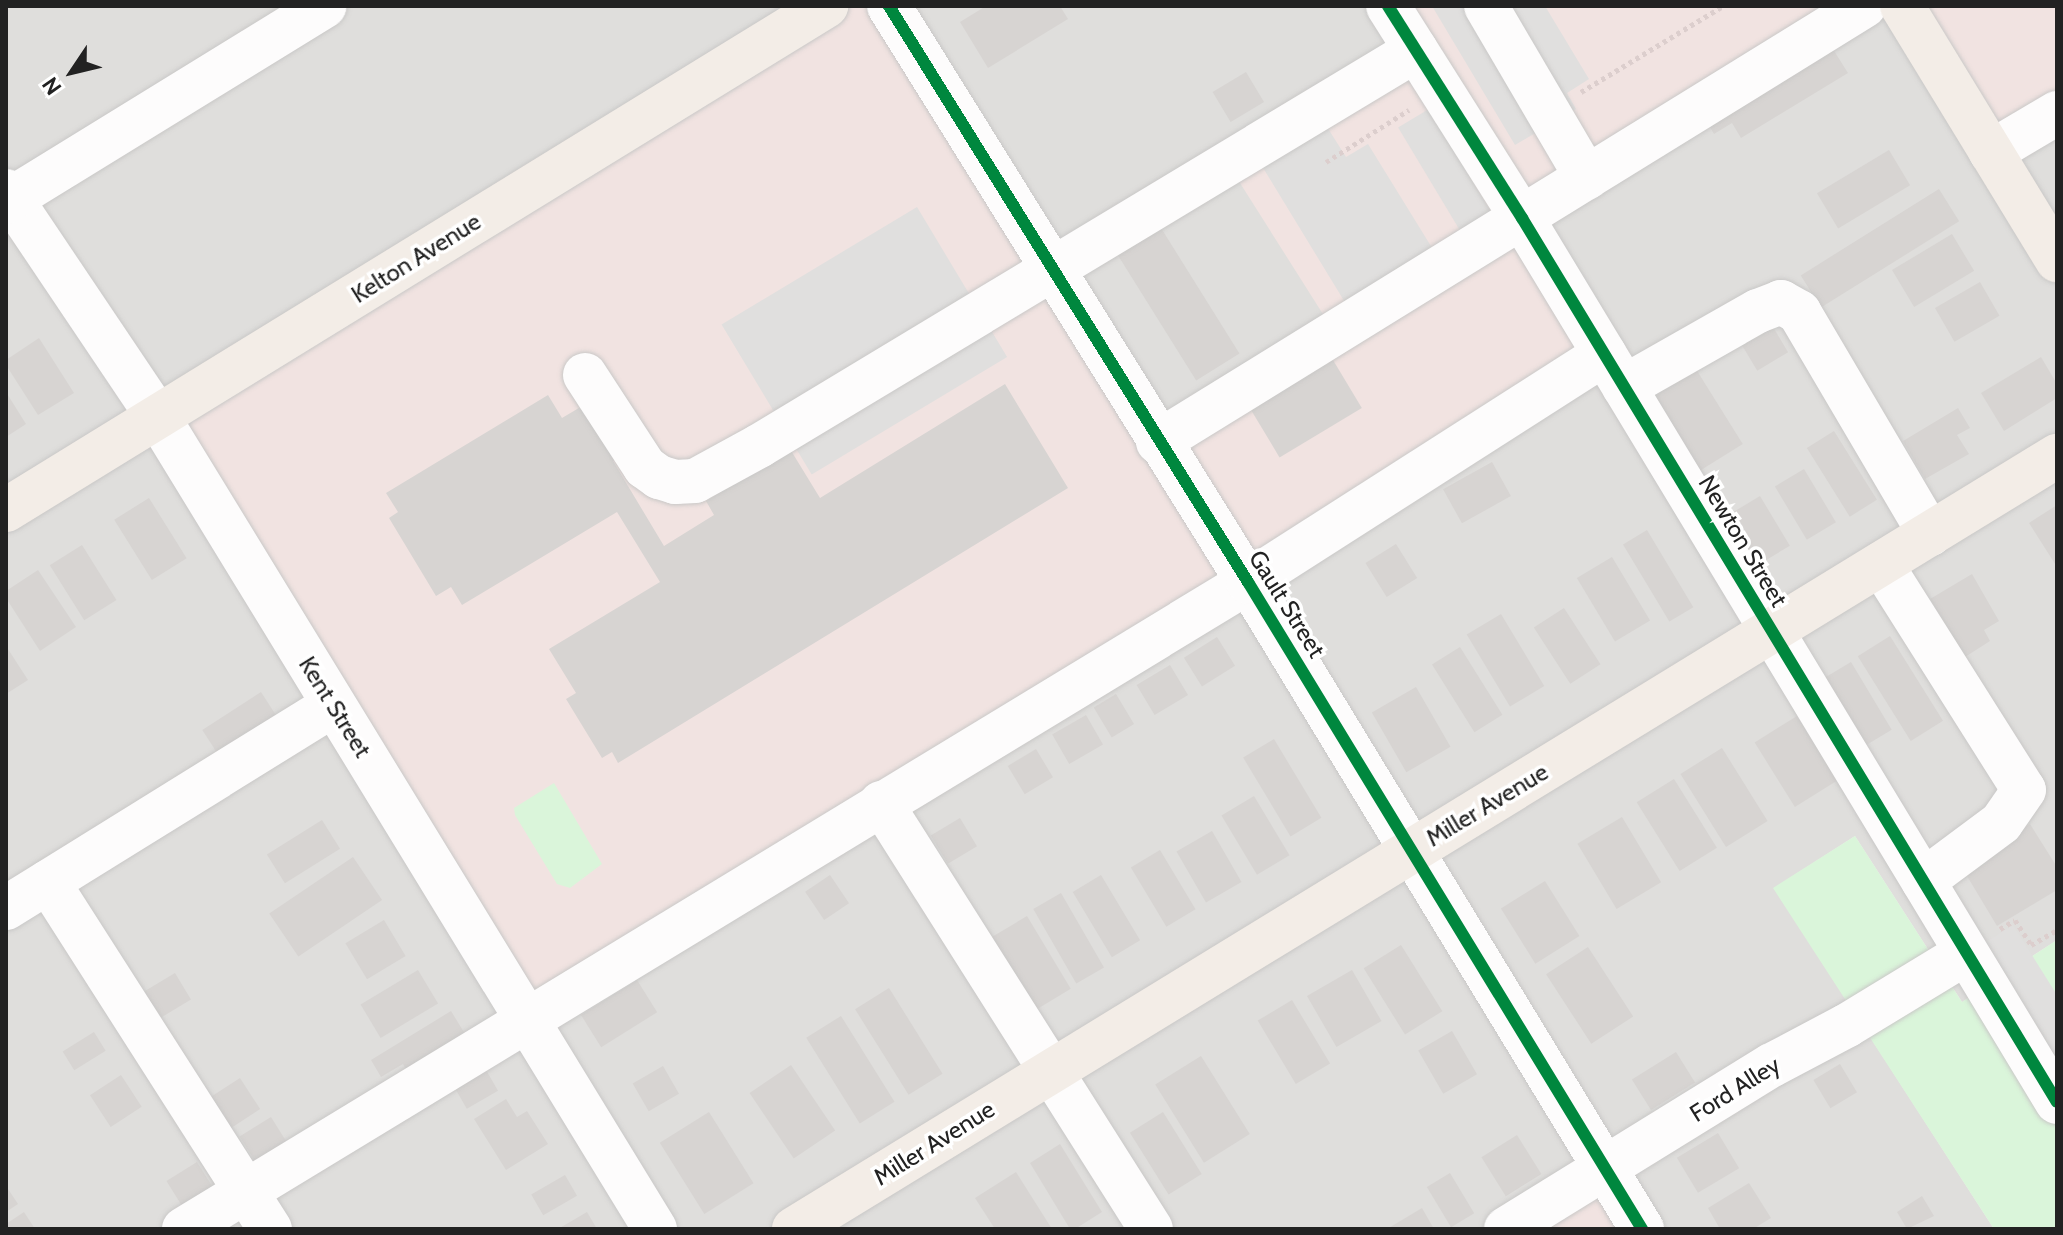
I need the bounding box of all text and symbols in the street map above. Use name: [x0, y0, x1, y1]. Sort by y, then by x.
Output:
north arrow: [32, 32, 112, 112]
text: N: [36, 72, 67, 100]
street label: Kelton Avenue: [346, 207, 486, 309]
street label: Newton Street: [1693, 470, 1793, 612]
street label: Gault Street: [1243, 545, 1331, 663]
street label: Kent Street: [293, 651, 377, 763]
street label: Miller Avenue: [1421, 757, 1553, 853]
street label: Ford Alley: [1685, 1050, 1785, 1128]
street label: Miller Avenue: [868, 1095, 1000, 1191]

